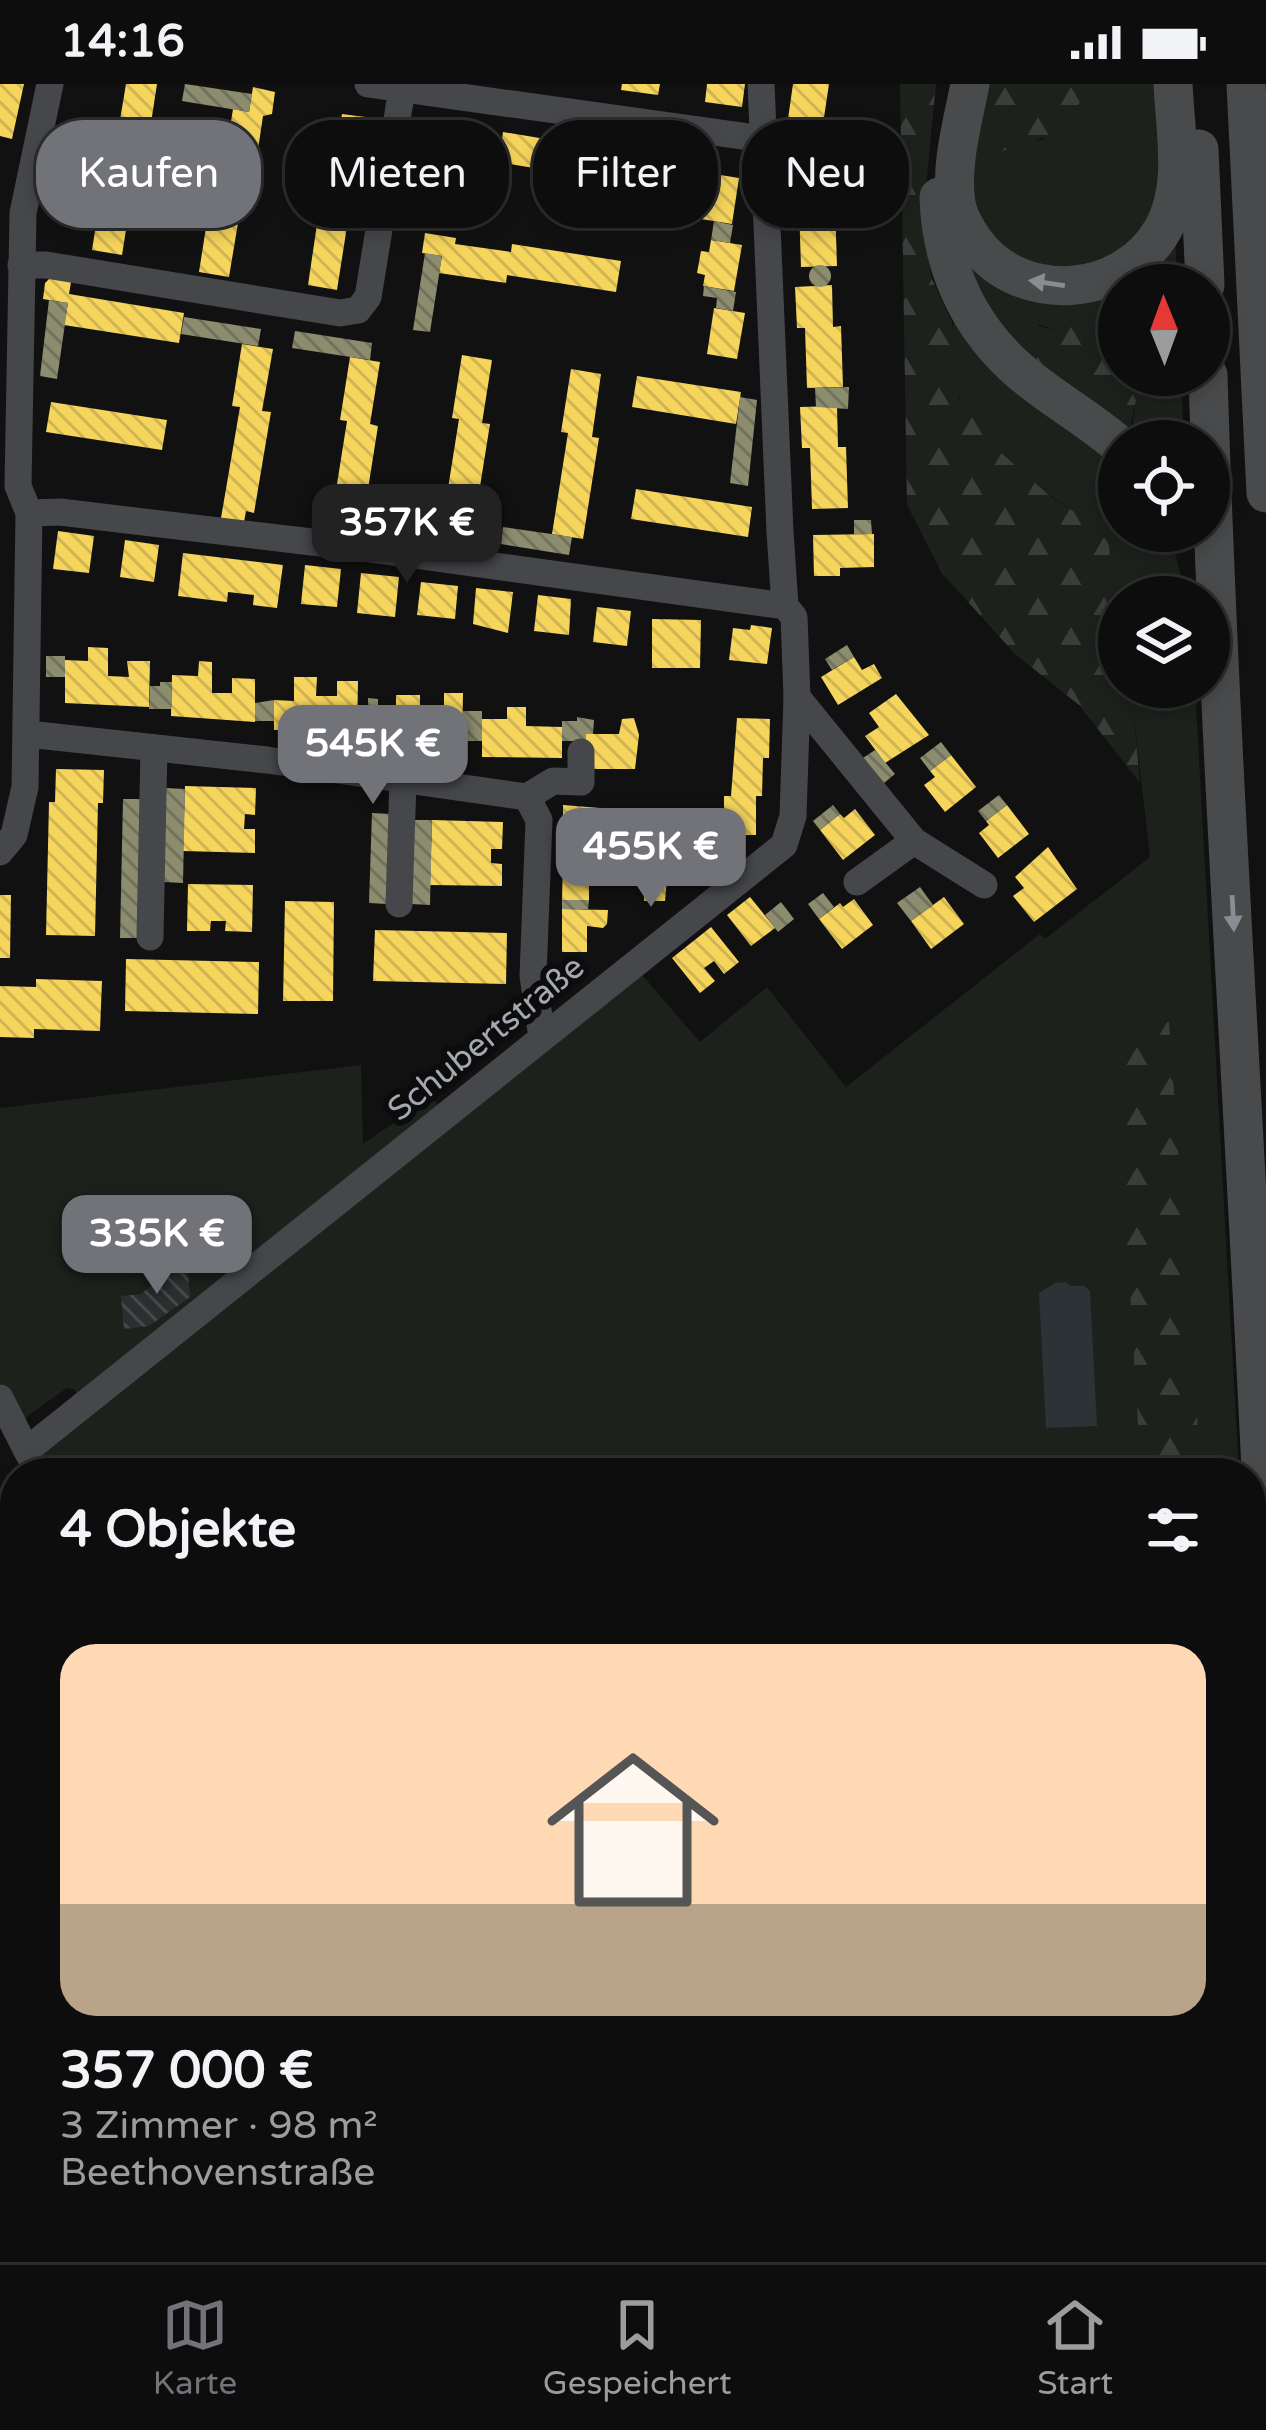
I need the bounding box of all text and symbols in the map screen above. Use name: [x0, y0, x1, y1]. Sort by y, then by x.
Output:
text: 14:16: [60, 15, 185, 69]
chip: Kaufen: [36, 120, 261, 228]
chip: Mieten: [285, 120, 509, 228]
chip: Filter: [533, 120, 718, 228]
chip: Neu: [742, 120, 909, 228]
north arrow: [1098, 264, 1230, 396]
map controls: [1098, 264, 1230, 708]
one-way arrow: [1027, 273, 1065, 292]
button: locate: [1098, 420, 1230, 552]
pin: 357K €: [309, 484, 505, 586]
text: 357K €: [339, 499, 475, 546]
button: layers: [1098, 576, 1230, 708]
pin: 545K €: [275, 705, 471, 807]
text: 545K €: [305, 720, 441, 767]
pin: 455K €: [553, 808, 749, 910]
text: 455K €: [583, 823, 719, 870]
one-way arrow: [1224, 895, 1243, 933]
street label: Schubertstraße: [380, 947, 592, 1129]
pin: 335K €: [59, 1195, 255, 1297]
text: 335K €: [89, 1210, 225, 1257]
icon: filters: [1140, 1497, 1206, 1563]
text: 4 Objekte: [60, 1499, 296, 1561]
icon: home: [525, 1722, 741, 1938]
text: 357 000 €: [60, 2040, 313, 2102]
text: 3 Zimmer · 98 m²: [60, 2102, 378, 2149]
text: Beethovenstraße: [60, 2149, 375, 2196]
tab: Karte: [153, 2292, 237, 2403]
tab: Gespeichert: [543, 2292, 732, 2403]
tab: Start: [1037, 2292, 1113, 2403]

